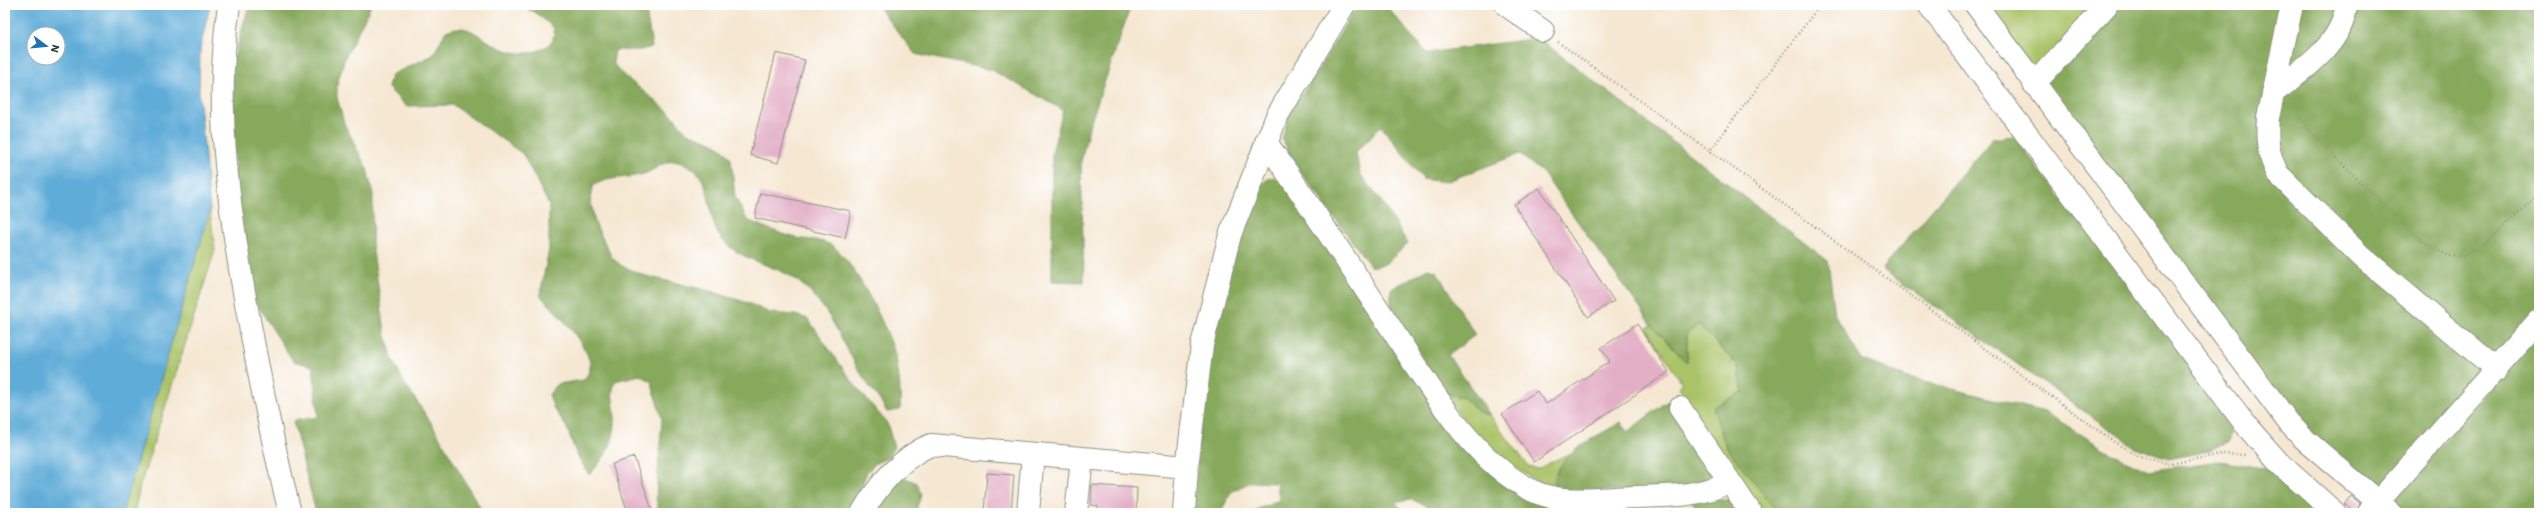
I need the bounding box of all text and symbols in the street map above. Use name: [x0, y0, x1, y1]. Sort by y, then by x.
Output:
north arrow: [26, 26, 66, 66]
text: N: [48, 43, 62, 54]

